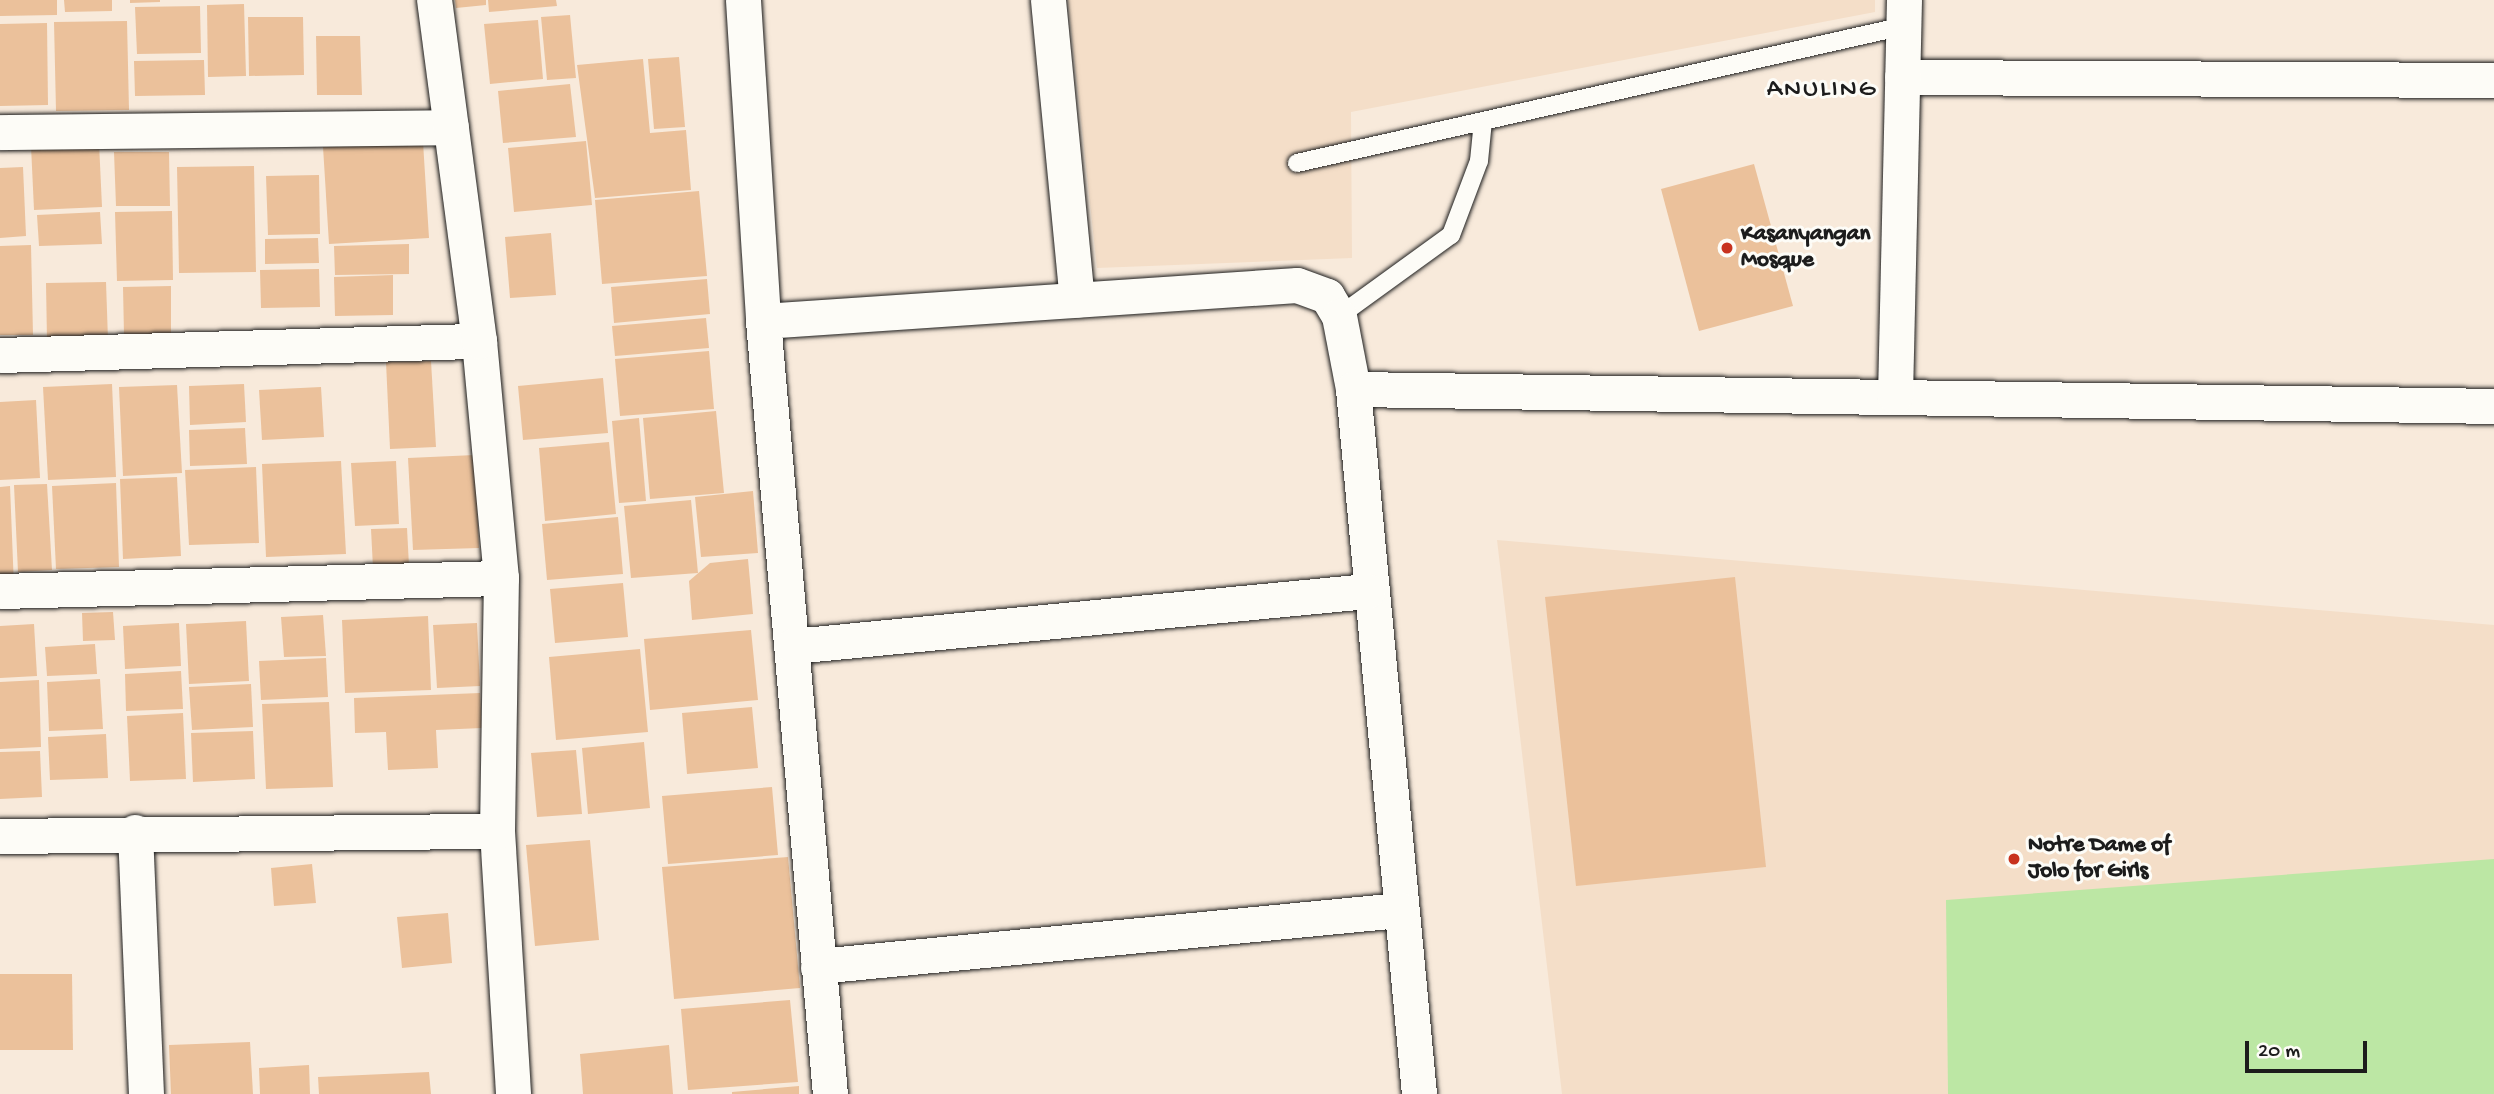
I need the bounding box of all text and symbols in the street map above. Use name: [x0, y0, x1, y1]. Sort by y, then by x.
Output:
district label: ANULING: [1768, 75, 1876, 107]
place label: Kasanyangan Mosque: [1741, 221, 1870, 275]
marker: Kasanyangan Mosque: [1719, 240, 1735, 256]
place label: Notre Dame of Jolo for Girls: [2028, 832, 2170, 886]
marker: Notre Dame of Jolo for Girls: [2006, 851, 2022, 867]
scale bar: [2249, 1028, 2372, 1072]
text: 20 m: [2258, 1040, 2300, 1065]

